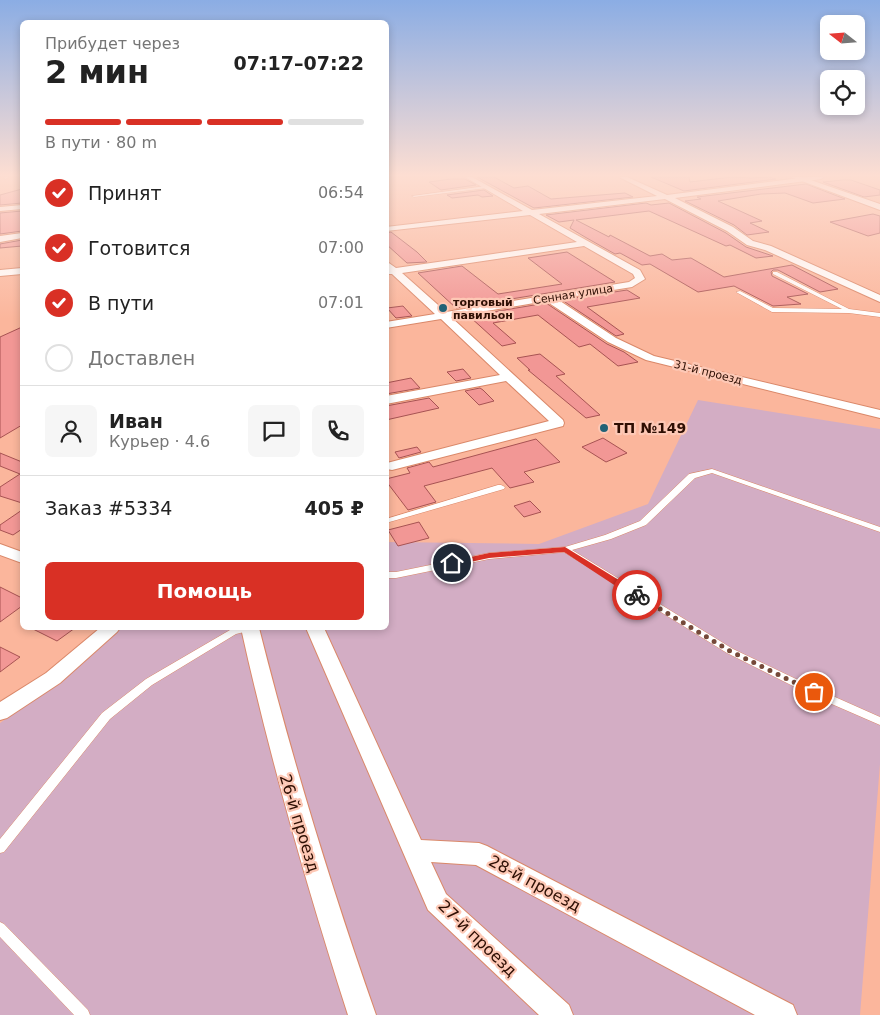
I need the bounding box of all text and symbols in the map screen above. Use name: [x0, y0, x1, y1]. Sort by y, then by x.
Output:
north arrow: [820, 15, 865, 60]
map controls: [820, 15, 865, 115]
text: Прибудет через: [45, 34, 180, 53]
text: 07:17–07:22: [234, 52, 364, 74]
text: 2 мин: [45, 53, 149, 91]
button: locate: [820, 70, 865, 115]
text: В пути · 80 m: [45, 133, 157, 152]
icon: check: [45, 179, 73, 207]
text: Принят: [88, 182, 162, 204]
text: 06:54: [318, 183, 364, 202]
icon: check: [45, 234, 73, 262]
text: Готовится: [88, 237, 190, 259]
text: 07:00: [318, 238, 364, 257]
street label: Сенная улица: [532, 282, 614, 307]
icon: check: [45, 289, 73, 317]
text: В пути: [88, 292, 154, 314]
text: 07:01: [318, 293, 364, 312]
place label: торговый павильон: [453, 296, 513, 322]
marker: торговый павильон: [437, 302, 449, 314]
text: Доставлен: [88, 347, 195, 369]
street label: 31-й проезд: [672, 358, 744, 387]
button: person: [45, 405, 97, 457]
button: chat: [248, 405, 300, 457]
button: phone: [312, 405, 364, 457]
text: Иван: [109, 410, 163, 432]
place label: ТП №149: [614, 420, 686, 436]
marker: ТП №149: [598, 422, 610, 434]
text: Курьер · 4.6: [109, 432, 210, 451]
text: Заказ #5334: [45, 497, 172, 519]
text: 405 ₽: [305, 497, 364, 519]
pin: [431, 542, 473, 584]
icon: home: [438, 549, 466, 577]
button: Помощь: [45, 562, 364, 620]
courier: [612, 570, 662, 620]
icon: bike: [623, 581, 651, 609]
pin: [793, 671, 835, 713]
icon: bag: [800, 678, 828, 706]
street label: 26-й проезд: [276, 772, 323, 874]
street label: 28-й проезд: [486, 851, 584, 916]
street label: 27-й проезд: [435, 896, 521, 980]

